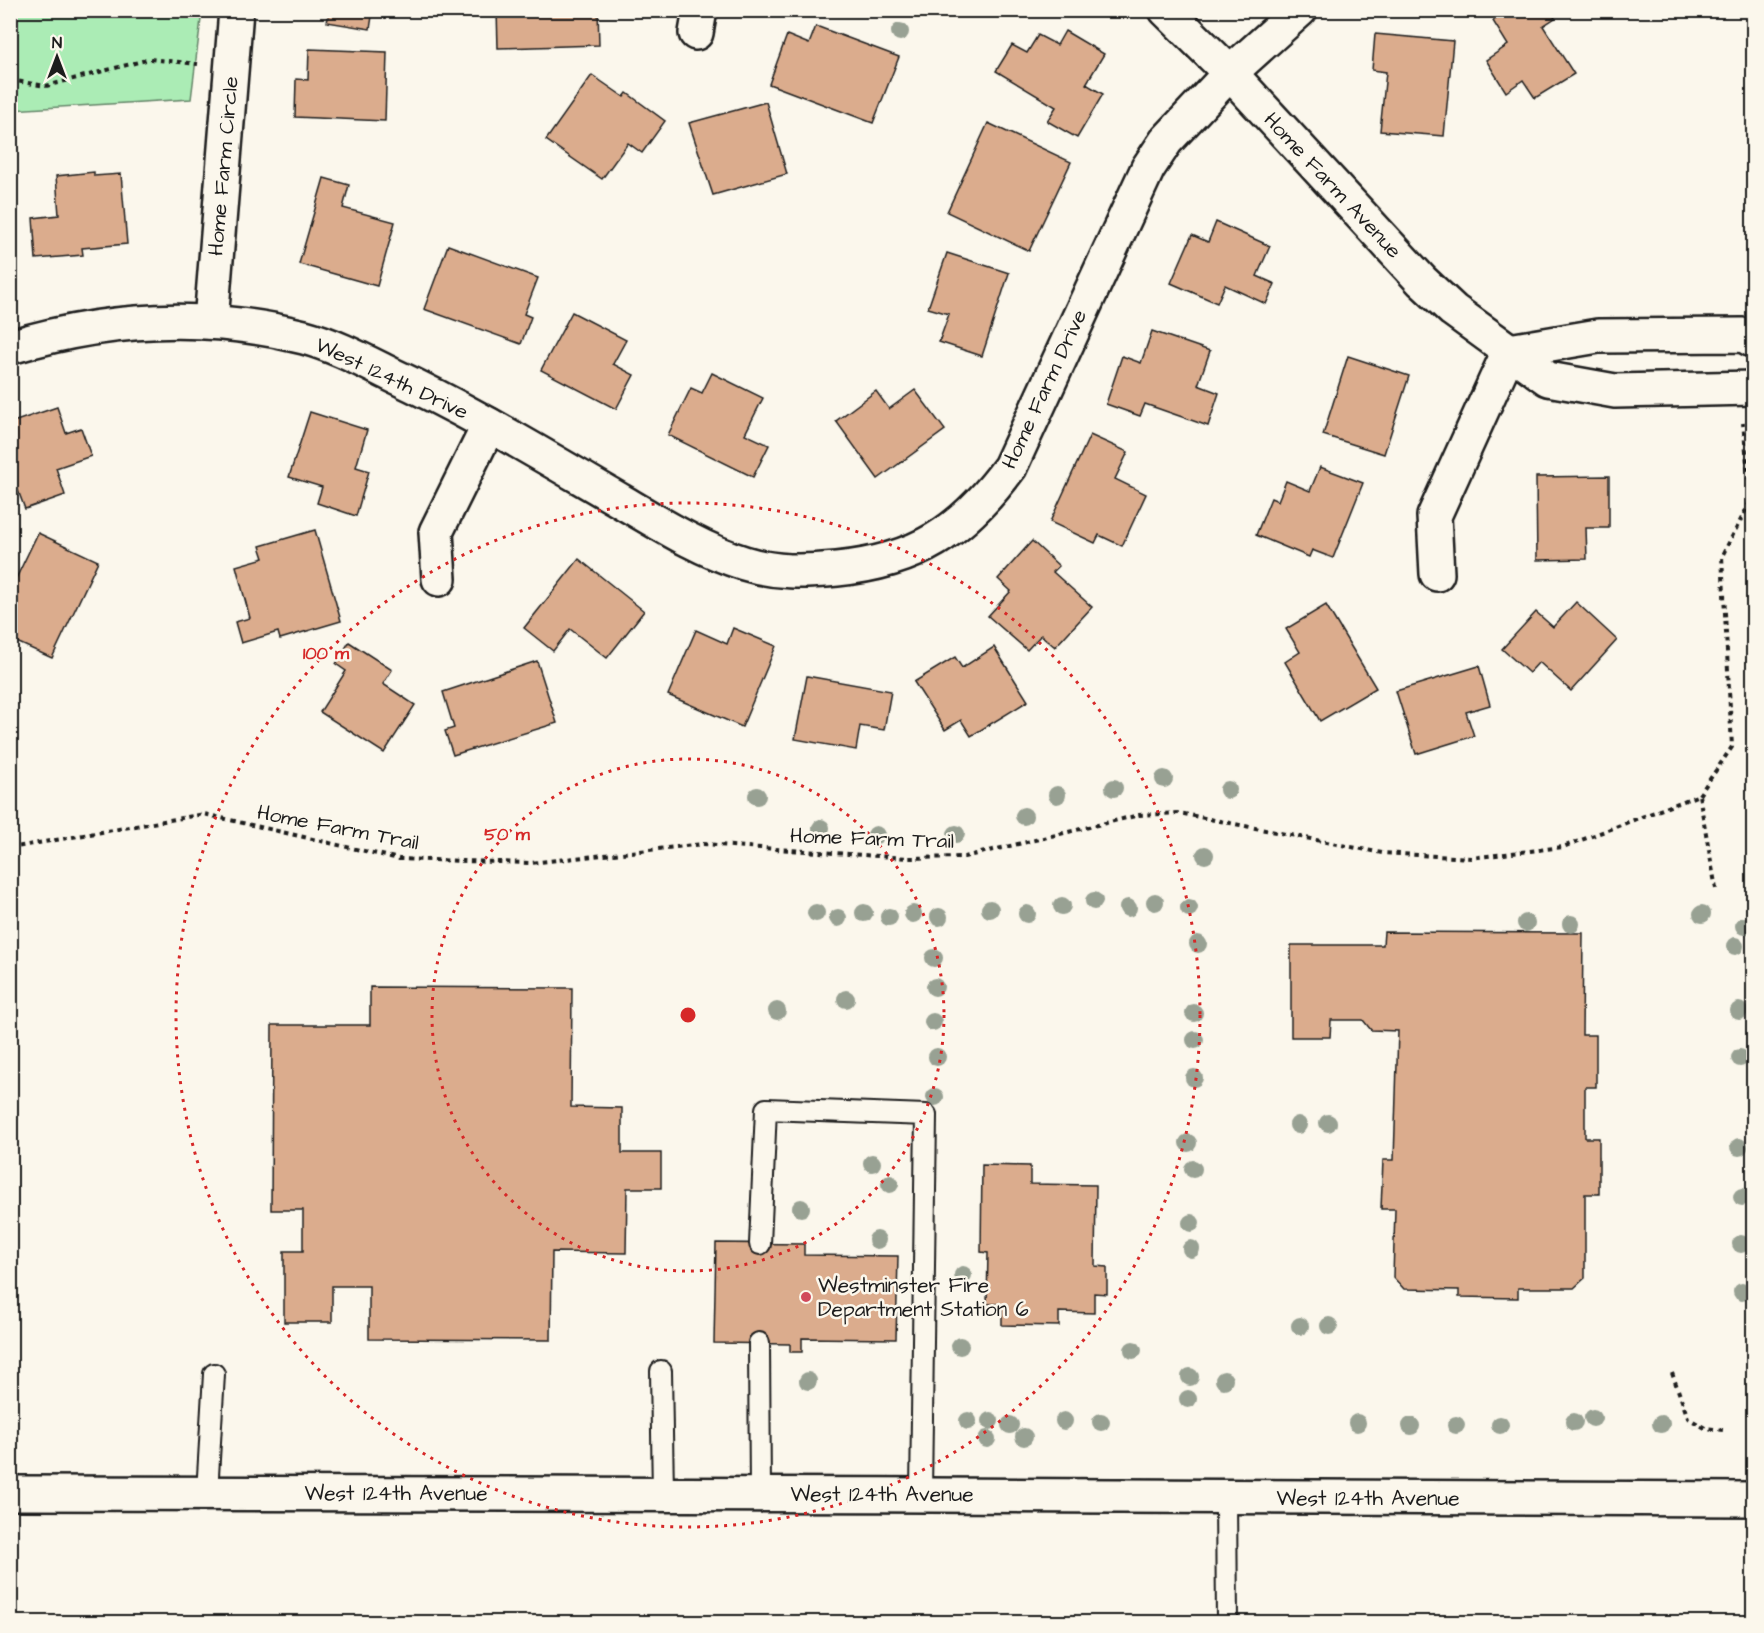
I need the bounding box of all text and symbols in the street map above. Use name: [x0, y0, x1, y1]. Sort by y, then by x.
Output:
north arrow: [27, 27, 87, 87]
text: N: [52, 32, 62, 54]
street label: Home Farm Circle: [201, 75, 246, 257]
street label: Home Farm Avenue: [1257, 106, 1408, 265]
street label: Home Farm Drive: [995, 305, 1094, 474]
street label: West 124th Drive: [311, 330, 473, 427]
text: 100 m: [303, 641, 350, 666]
street label: Home Farm Trail: [255, 798, 421, 857]
street label: Home Farm Trail: [790, 821, 954, 856]
text: 50 m: [484, 822, 531, 847]
centre of rings: [678, 1005, 698, 1025]
place label: Westminster Fire Department Station 6: [818, 1271, 1029, 1325]
marker: Westminster Fire Department Station 6: [799, 1290, 813, 1304]
street label: West 124th Avenue: [304, 1479, 488, 1508]
street label: West 124th Avenue: [790, 1480, 974, 1509]
street label: West 124th Avenue: [1276, 1484, 1460, 1513]

